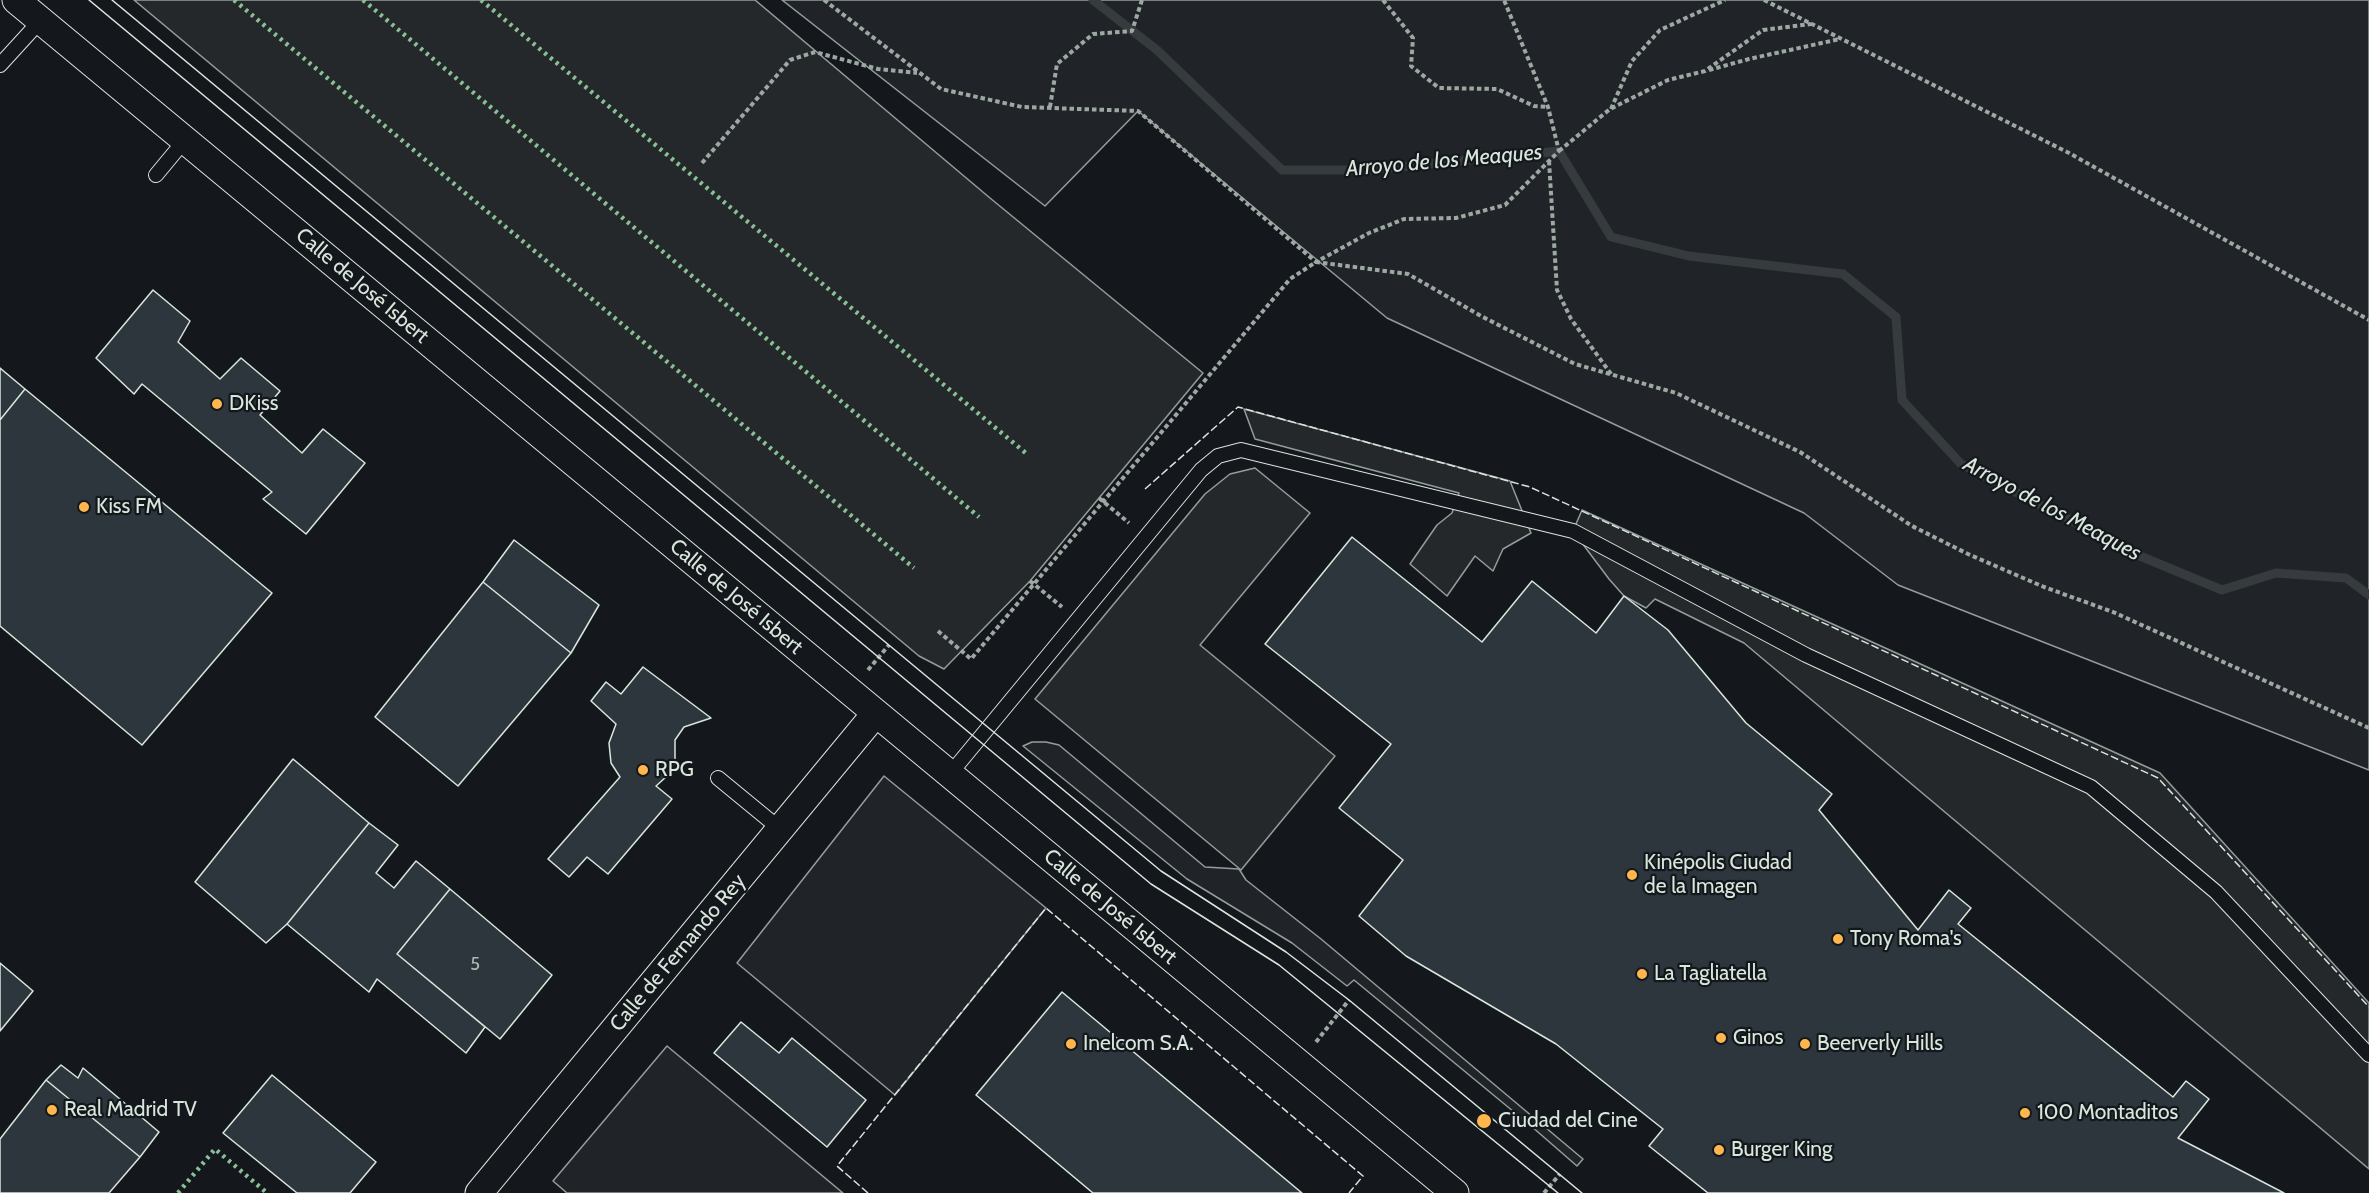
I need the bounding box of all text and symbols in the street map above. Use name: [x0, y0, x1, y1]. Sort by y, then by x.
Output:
water label: Arroyo de los Meaques: [1345, 139, 1543, 183]
street label: Calle de José Isbert: [290, 223, 434, 349]
place label: DKiss: [229, 391, 278, 417]
marker: DKiss: [210, 397, 224, 411]
water label: Arroyo de los Meaques: [1959, 451, 2145, 567]
place label: Kiss FM: [96, 494, 163, 520]
marker: Kiss FM: [77, 500, 91, 514]
street label: Calle de José Isbert: [664, 534, 808, 660]
place label: RPG: [655, 757, 694, 783]
marker: RPG: [636, 763, 650, 777]
street label: Calle de José Isbert: [1038, 844, 1182, 970]
place label: Kinépolis Ciudad de la Imagen: [1644, 850, 1792, 900]
marker: Kinépolis Ciudad de la Imagen: [1625, 868, 1639, 882]
street label: Calle de Fernando Rey: [605, 869, 751, 1037]
place label: Tony Roma's: [1850, 926, 1962, 952]
marker: Tony Roma's: [1831, 932, 1845, 946]
house number: 5: [470, 954, 480, 976]
place label: La Tagliatella: [1654, 961, 1767, 987]
marker: La Tagliatella: [1635, 967, 1649, 981]
place label: Ginos: [1733, 1025, 1783, 1051]
place label: Inelcom S.A.: [1083, 1031, 1194, 1057]
marker: Ginos: [1714, 1031, 1728, 1045]
place label: Beerverly Hills: [1817, 1031, 1943, 1057]
marker: Inelcom S.A.: [1064, 1037, 1078, 1051]
marker: Beerverly Hills: [1798, 1037, 1812, 1051]
place label: Real Madrid TV: [64, 1097, 197, 1123]
place label: 100 Montaditos: [2037, 1100, 2178, 1126]
marker: Real Madrid TV: [45, 1103, 59, 1117]
marker: 100 Montaditos: [2018, 1106, 2032, 1120]
place label: Ciudad del Cine: [1498, 1108, 1638, 1134]
marker: Ciudad del Cine: [1475, 1112, 1493, 1130]
place label: Burger King: [1731, 1137, 1833, 1163]
marker: Burger King: [1712, 1143, 1726, 1157]

